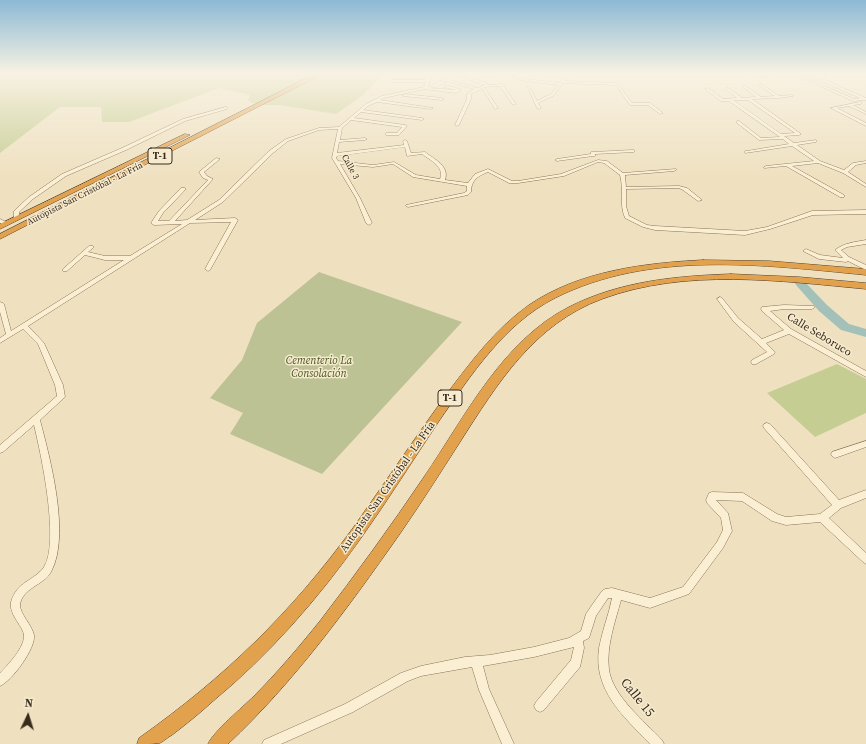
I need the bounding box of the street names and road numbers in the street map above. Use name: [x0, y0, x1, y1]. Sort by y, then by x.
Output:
road number: T-1: [148, 148, 172, 164]
street label: Calle 3: [339, 153, 361, 181]
street label: Autopista San Cristóbal - La Fría: [25, 160, 145, 228]
street label: Calle Seboruco: [784, 311, 854, 359]
road number: T-1: [438, 390, 462, 406]
street label: Autopista San Cristóbal - La Fría: [338, 419, 438, 555]
street label: Calle 15: [617, 676, 657, 720]

